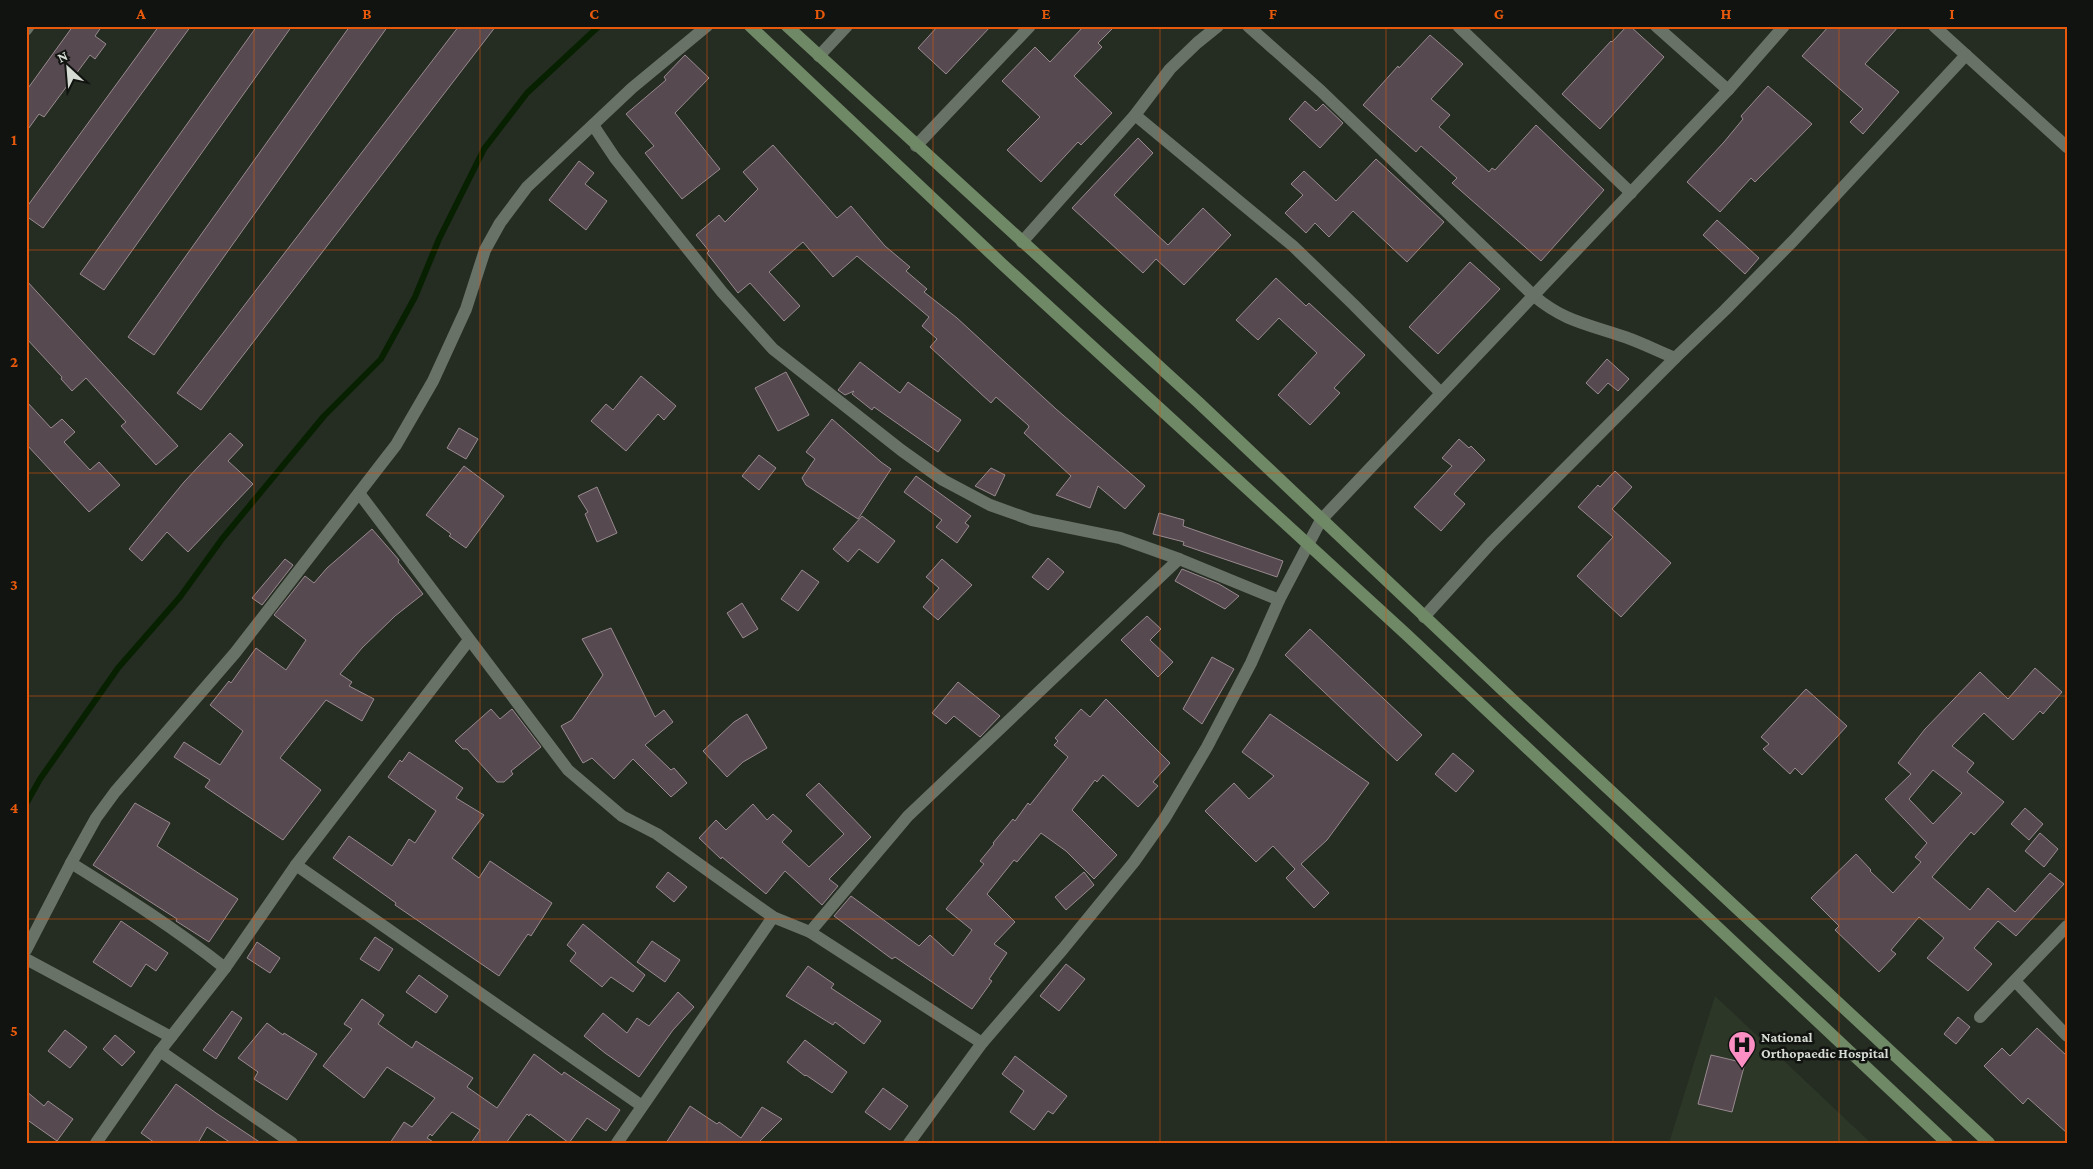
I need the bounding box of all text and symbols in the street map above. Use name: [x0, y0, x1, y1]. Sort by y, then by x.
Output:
text: A: [135, 5, 146, 22]
text: B: [362, 5, 372, 22]
text: C: [589, 5, 599, 22]
text: D: [814, 5, 826, 22]
text: E: [1041, 5, 1051, 22]
text: F: [1269, 5, 1278, 22]
text: G: [1494, 5, 1504, 22]
text: H: [1721, 5, 1732, 22]
text: I: [1949, 5, 1955, 22]
north arrow: [42, 42, 92, 92]
text: N: [55, 47, 71, 66]
text: 1: [11, 131, 17, 148]
text: 2: [10, 353, 18, 370]
text: 3: [10, 576, 18, 593]
text: 4: [10, 799, 19, 816]
text: 5: [10, 1022, 18, 1039]
place label: National Orthopaedic Hospital: [1761, 1029, 1889, 1061]
hospital icon: National Orthopaedic Hospital: [1727, 1030, 1757, 1069]

